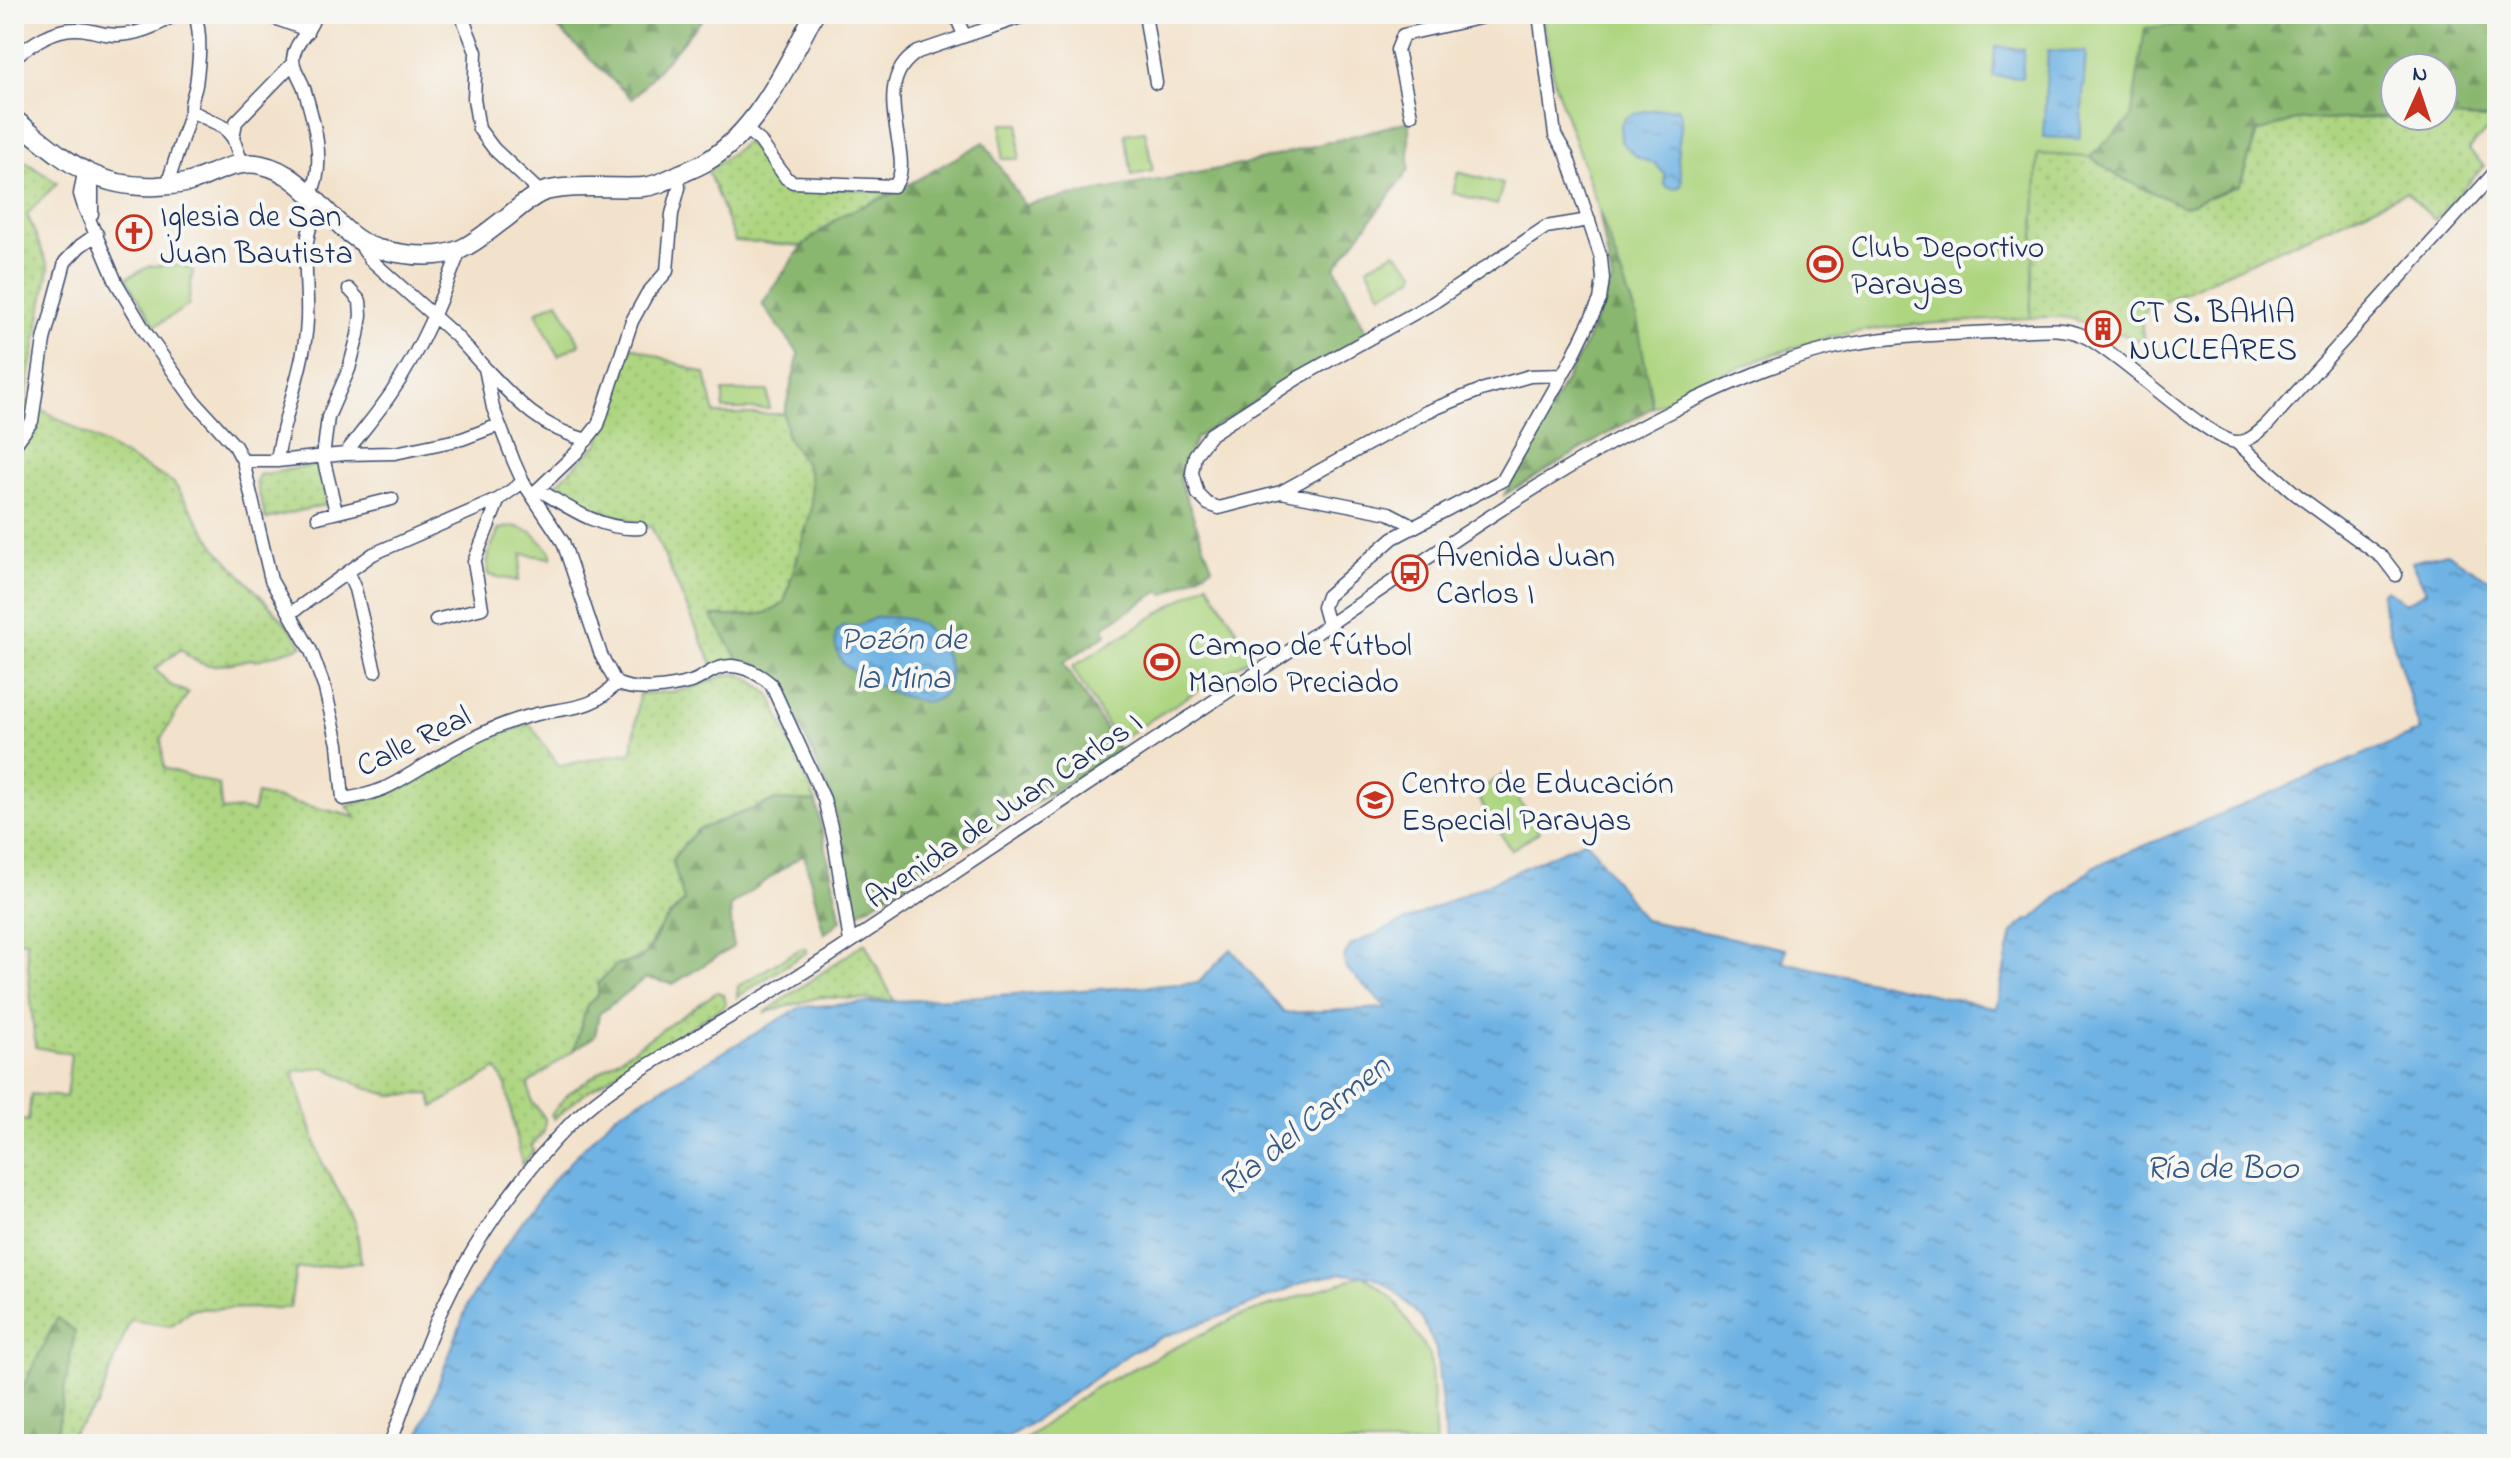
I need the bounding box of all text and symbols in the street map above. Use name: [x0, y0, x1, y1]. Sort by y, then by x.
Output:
north arrow: [2379, 52, 2459, 132]
text: N: [2412, 59, 2428, 91]
place label: Iglesia de San Juan Bautista: [160, 195, 353, 279]
church icon: Iglesia de San Juan Bautista: [115, 214, 153, 252]
place label: Club Deportivo Parayas: [1851, 226, 2044, 310]
sports icon: Club Deportivo Parayas: [1806, 245, 1844, 283]
place label: CT S. BAHIA NUCLEARES: [2129, 291, 2297, 375]
building icon: CT S. BAHIA NUCLEARES: [2084, 310, 2122, 348]
place label: Avenida Juan Carlos I: [1436, 535, 1615, 619]
bus stop icon: Avenida Juan Carlos I: [1391, 554, 1429, 592]
water label: Pozón de la Mina: [840, 616, 968, 705]
place label: Campo de fútbol Manolo Preciado: [1188, 624, 1412, 708]
sports icon: Campo de fútbol Manolo Preciado: [1143, 643, 1181, 681]
street label: Calle Real: [349, 695, 480, 791]
street label: Avenida de Juan Carlos I: [857, 701, 1153, 923]
place label: Centro de Educación Especial Parayas: [1401, 762, 1674, 846]
school or university icon: Centro de Educación Especial Parayas: [1356, 781, 1394, 819]
water label: Ría del Carmen: [1209, 1043, 1403, 1210]
water label: Ría de Boo: [2146, 1145, 2300, 1195]

